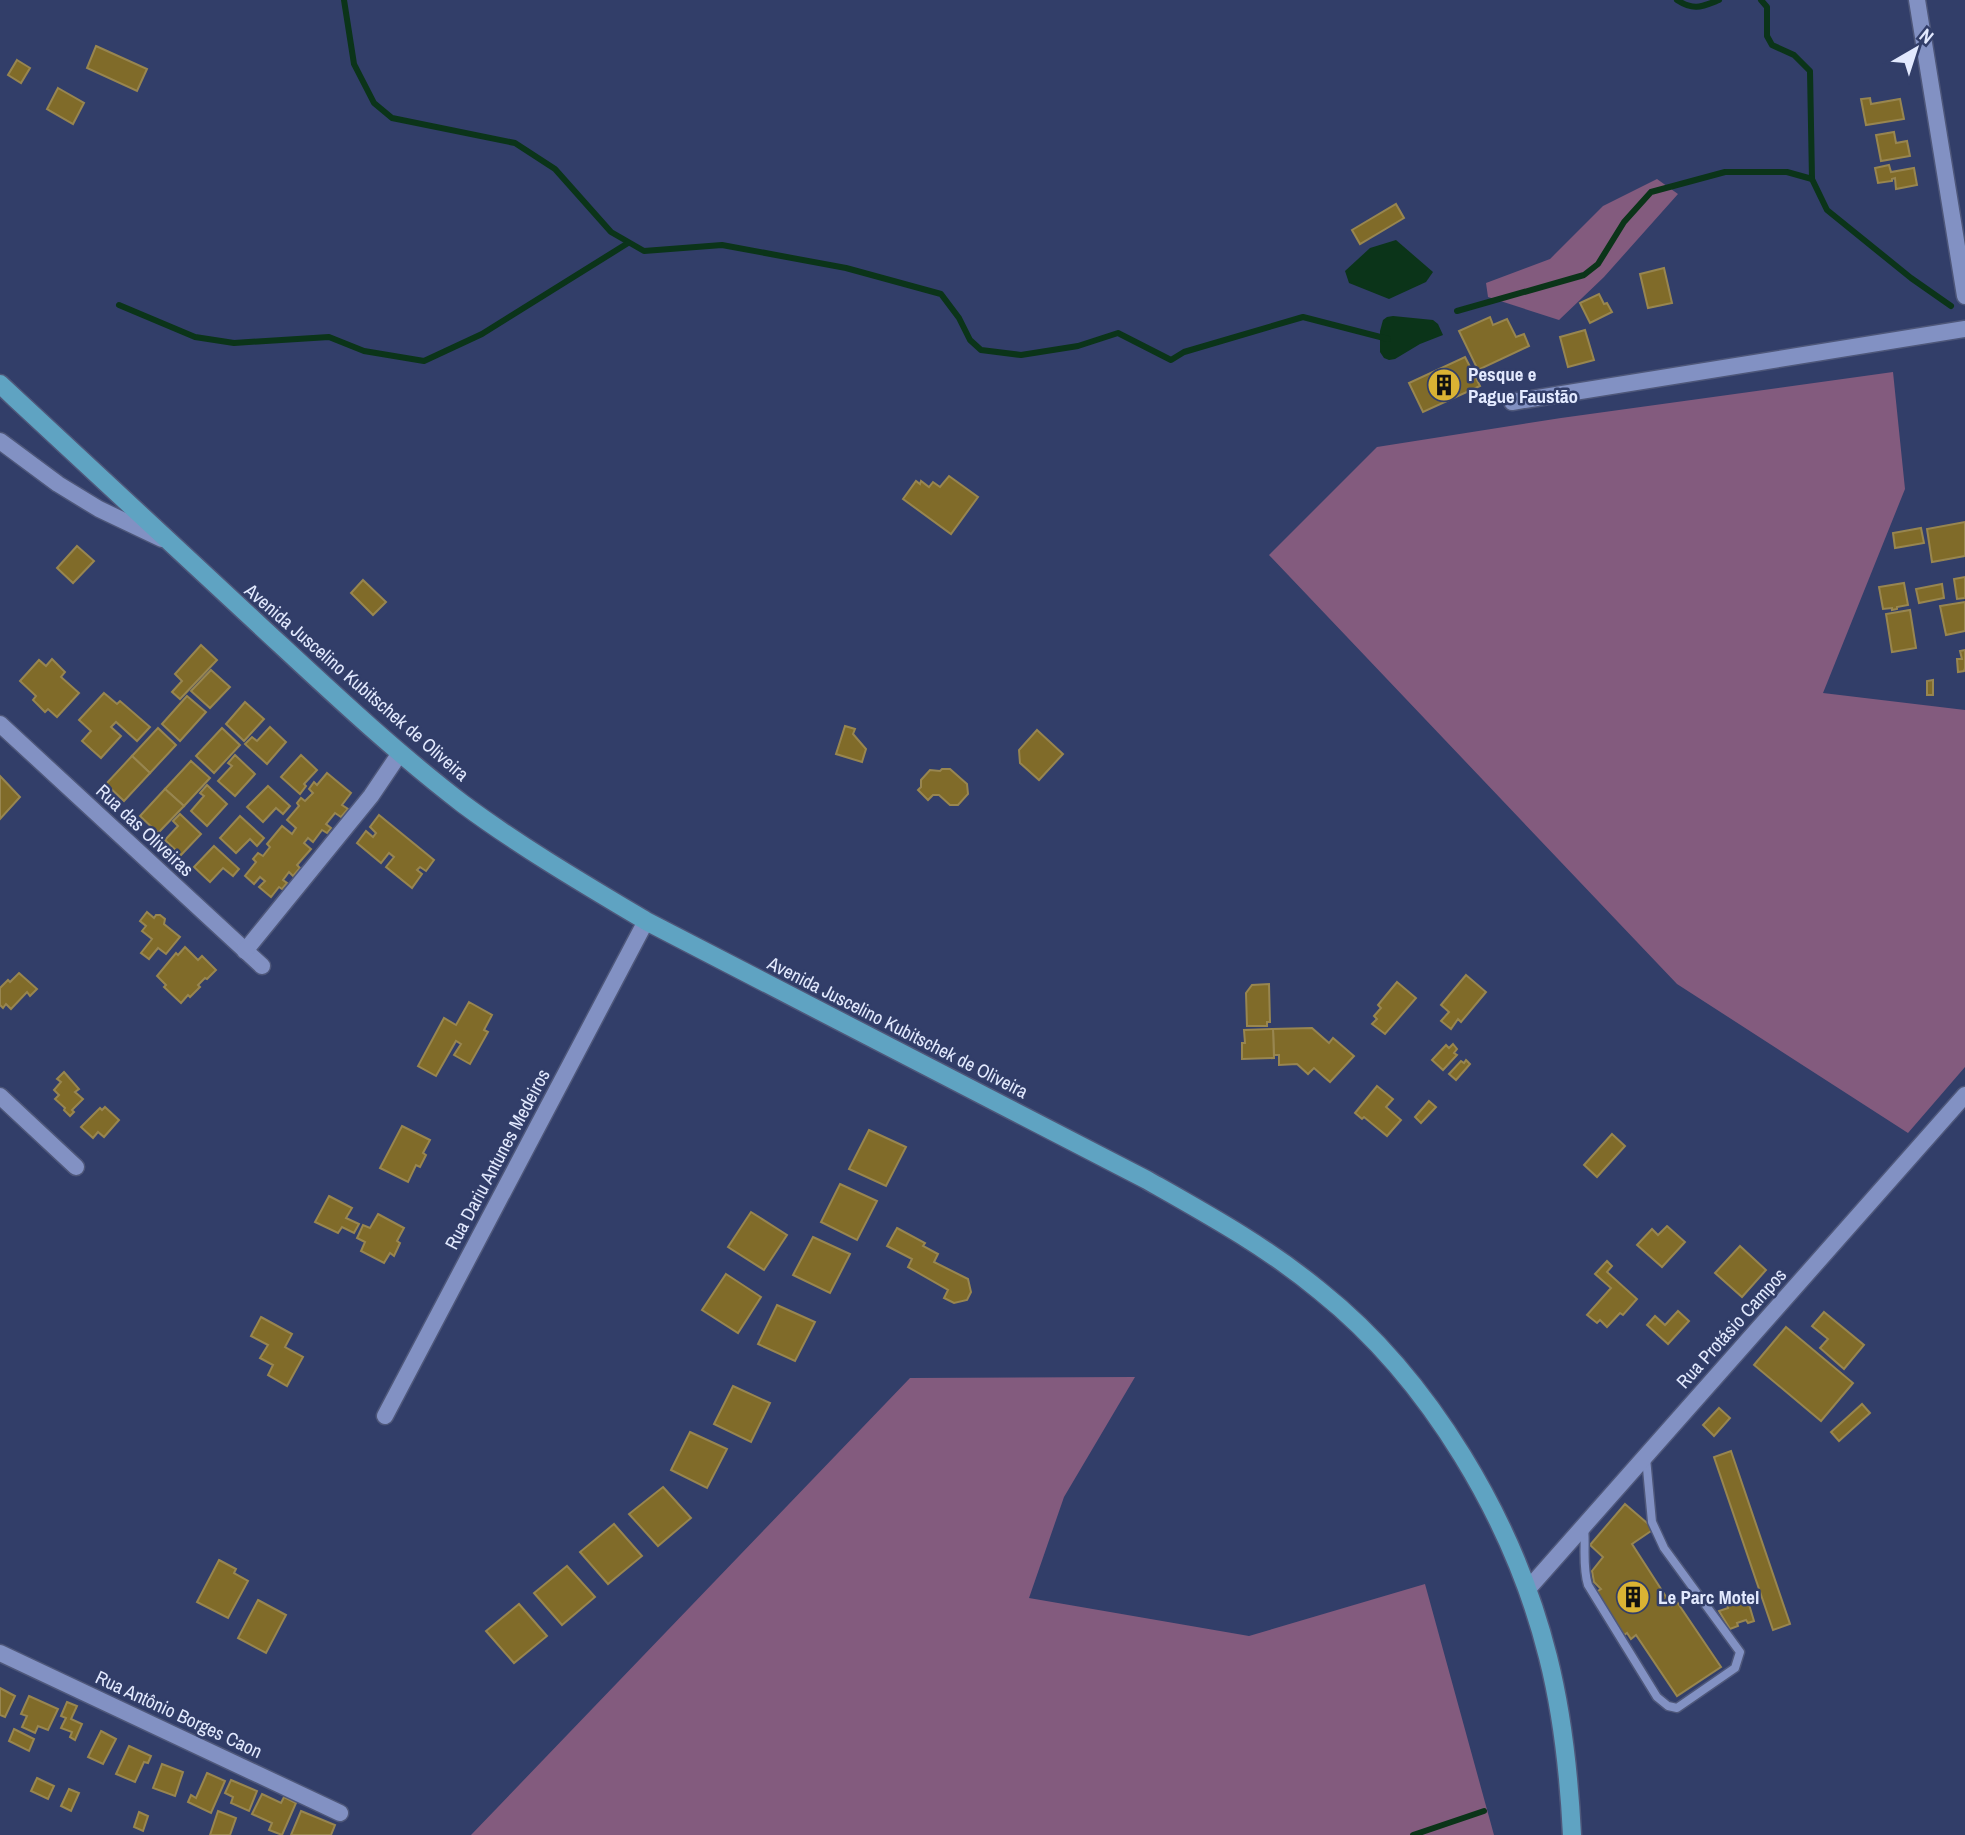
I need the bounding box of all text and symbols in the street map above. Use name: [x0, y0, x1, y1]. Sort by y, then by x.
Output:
north arrow: [1881, 14, 1951, 84]
text: N: [1914, 22, 1939, 49]
place label: Pesque e Pague Faustão: [1468, 361, 1578, 409]
building icon: Pesque e Pague Faustão: [1425, 366, 1463, 404]
street label: Avenida Juscelino Kubitschek de Oliveira: [239, 577, 475, 787]
street label: Rua das Oliveiras: [91, 778, 200, 882]
street label: Avenida Juscelino Kubitschek de Oliveira: [762, 949, 1033, 1104]
street label: Rua Dariu Antunes Medeiros: [438, 1064, 556, 1254]
street label: Rua Protásio Campos: [1670, 1262, 1792, 1394]
building icon: Le Parc Motel: [1614, 1578, 1652, 1616]
place label: Le Parc Motel: [1658, 1584, 1759, 1610]
street label: Rua Antônio Borges Caon: [91, 1664, 267, 1764]

